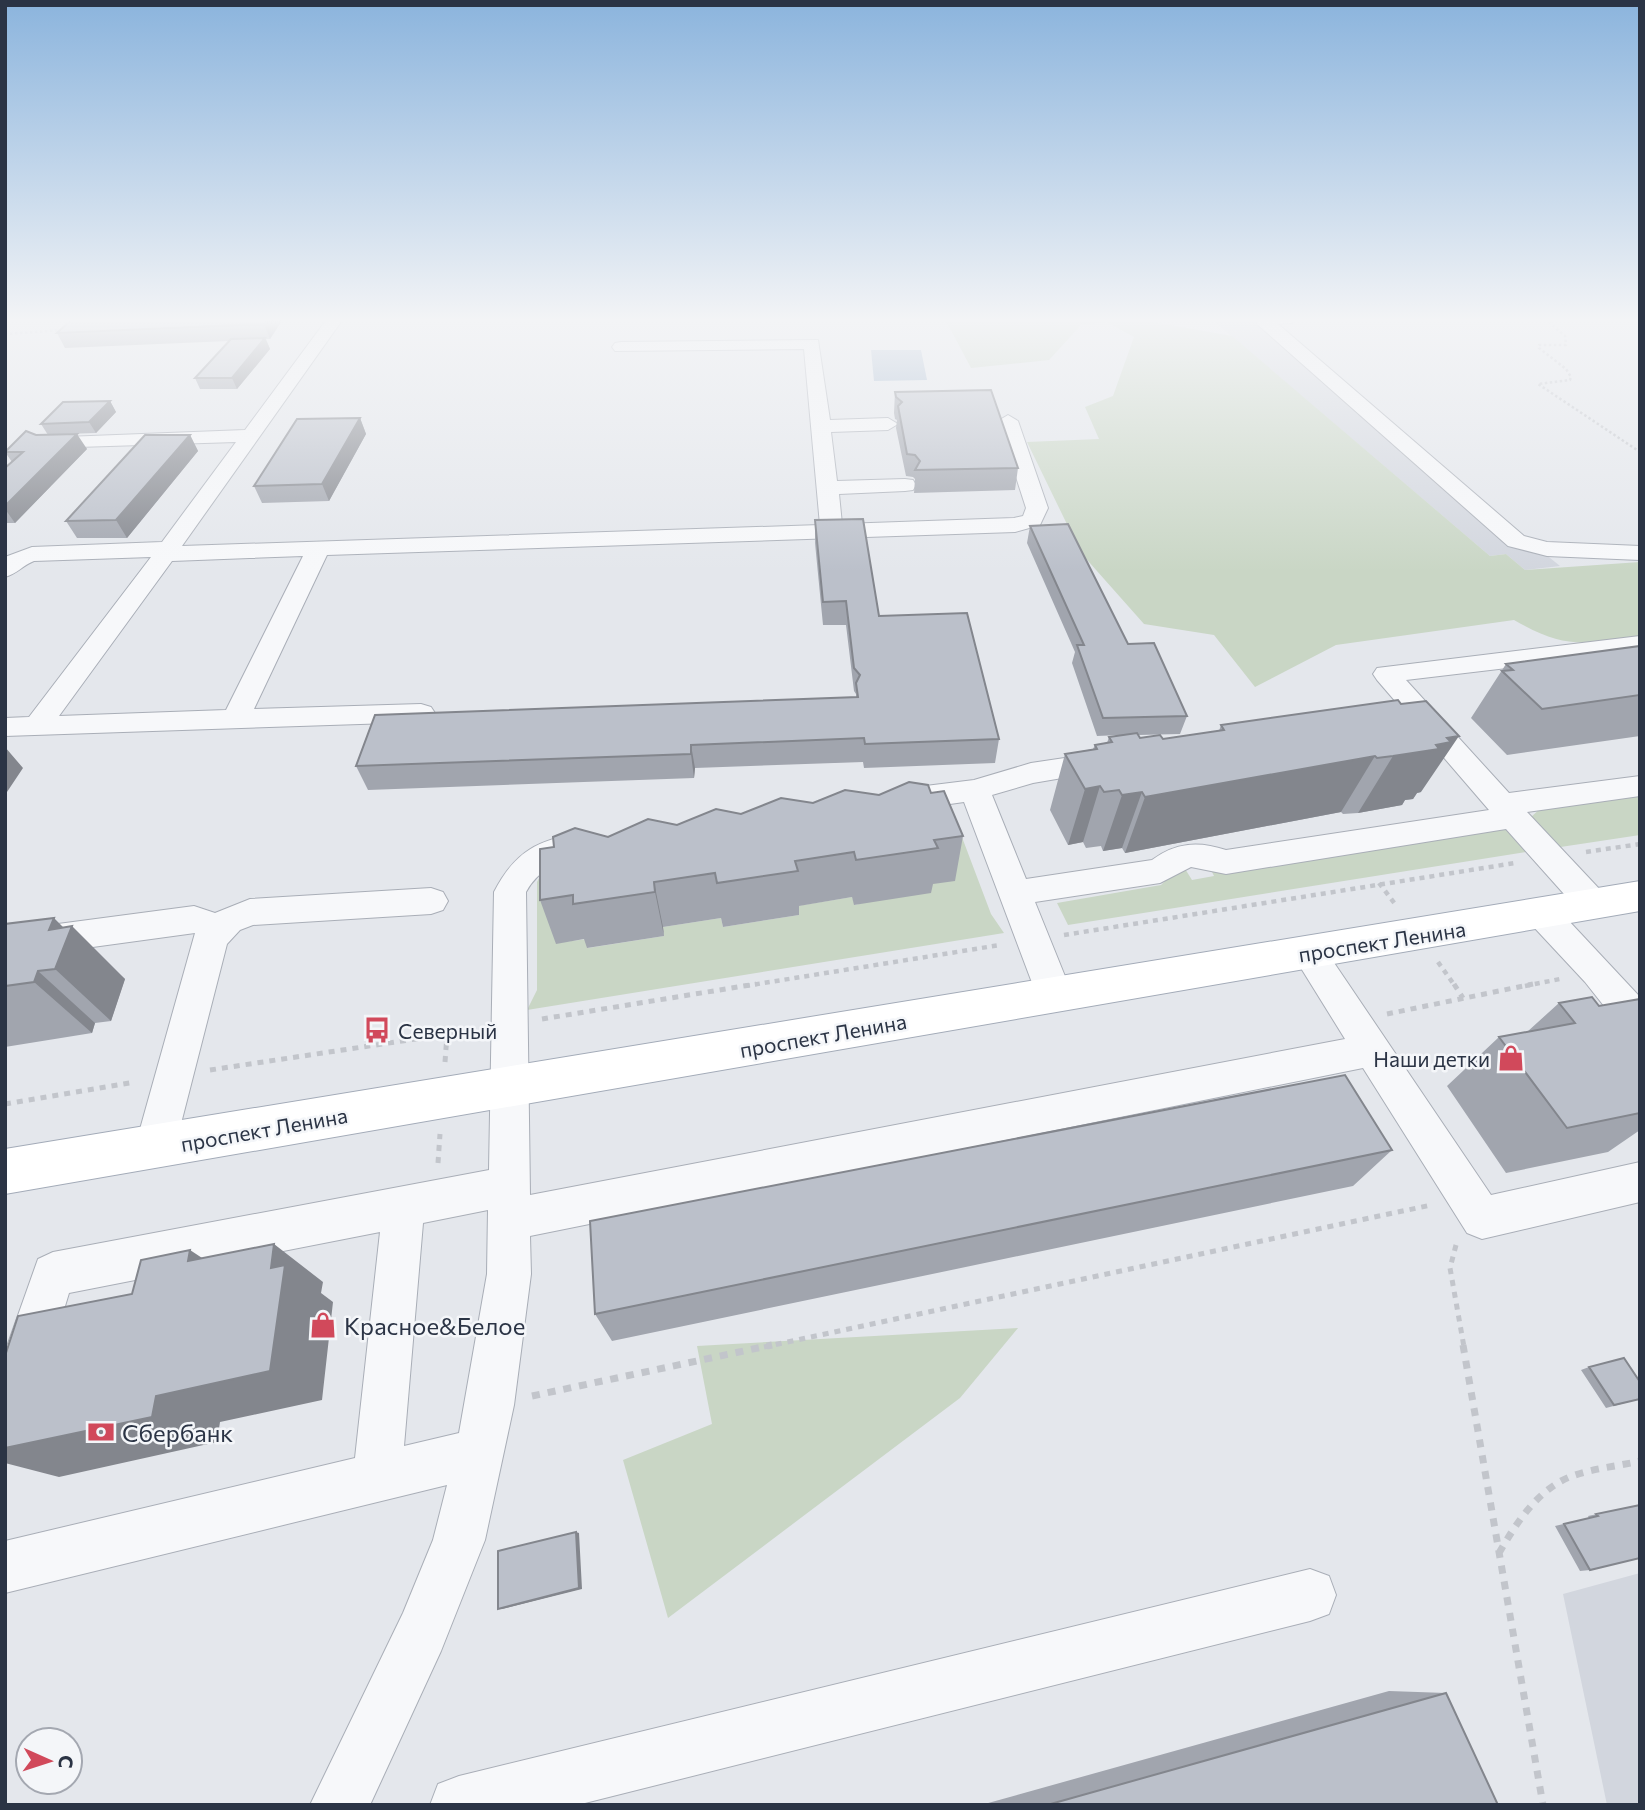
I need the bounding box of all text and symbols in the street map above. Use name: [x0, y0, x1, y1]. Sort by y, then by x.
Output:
street label: проспект Ленина: [1297, 915, 1467, 967]
street label: проспект Ленина: [738, 1008, 908, 1062]
bus stop icon: Северный: [362, 1015, 392, 1045]
place label: Северный: [398, 1018, 497, 1043]
shop icon: Наши детки: [1496, 1043, 1526, 1073]
place label: Наши детки: [1373, 1046, 1490, 1071]
street label: проспект Ленина: [179, 1102, 349, 1156]
shop icon: Красное&Белое: [308, 1310, 338, 1340]
place label: Красное&Белое: [344, 1311, 525, 1340]
bank icon: Сбербанк: [86, 1417, 116, 1447]
place label: Сбербанк: [122, 1418, 233, 1447]
north arrow: [14, 1726, 84, 1796]
text: С: [55, 1755, 78, 1769]

